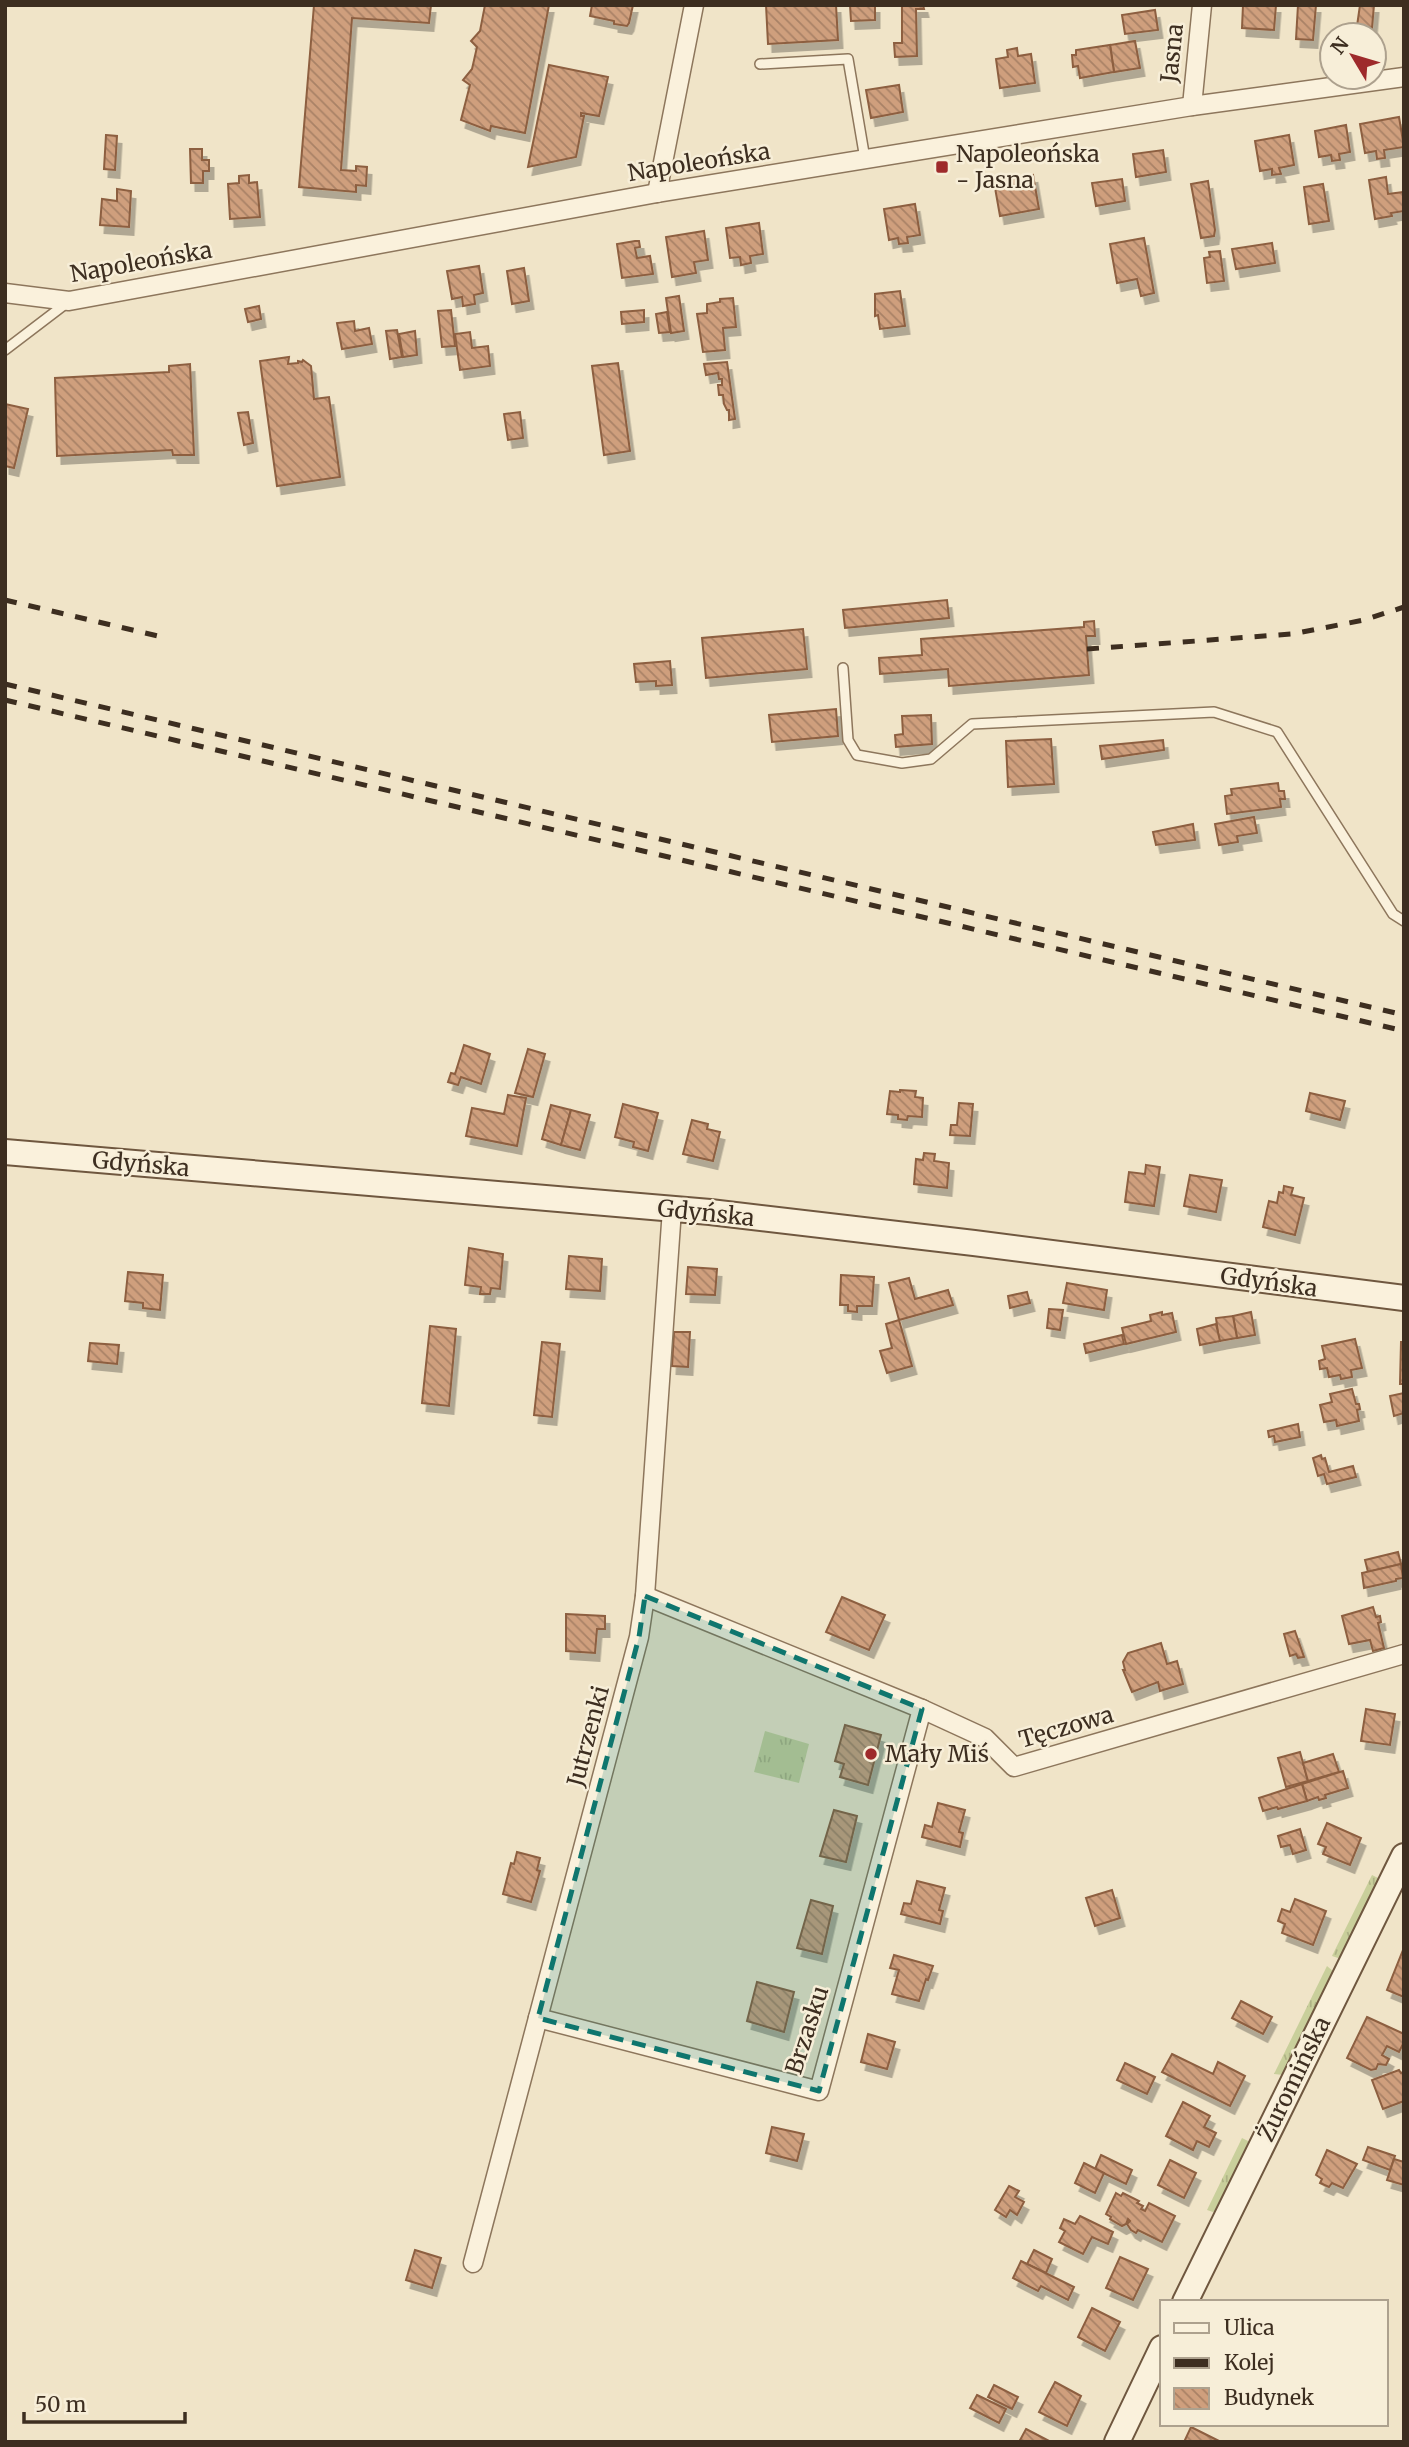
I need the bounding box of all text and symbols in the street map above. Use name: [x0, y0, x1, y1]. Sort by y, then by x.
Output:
north arrow: [1318, 21, 1388, 91]
street label: Jasna: [1154, 22, 1189, 85]
text: N: [1326, 32, 1354, 59]
street label: Napoleońska: [626, 136, 772, 187]
place label: Napoleońska - Jasna: [956, 139, 1100, 194]
marker: Napoleońska - Jasna: [934, 159, 950, 175]
street label: Napoleońska: [68, 235, 214, 288]
street label: Gdyńska: [91, 1145, 191, 1182]
street label: Gdyńska: [656, 1193, 756, 1232]
street label: Gdyńska: [1219, 1260, 1319, 1303]
street label: Jutrzenki: [560, 1682, 615, 1790]
street label: Tęczowa: [1015, 1699, 1116, 1754]
place label: Mały Miś: [885, 1739, 989, 1768]
marker: Mały Miś: [863, 1746, 879, 1762]
street label: Brzasku: [779, 1982, 834, 2078]
street label: Żuromińska: [1251, 2012, 1336, 2146]
legend: [1160, 2300, 1388, 2426]
text: Ulica: [1224, 2314, 1274, 2341]
text: Kolej: [1224, 2349, 1275, 2376]
scale bar: [24, 2380, 186, 2424]
text: Budynek: [1224, 2384, 1315, 2411]
text: 50 m: [35, 2391, 86, 2418]

